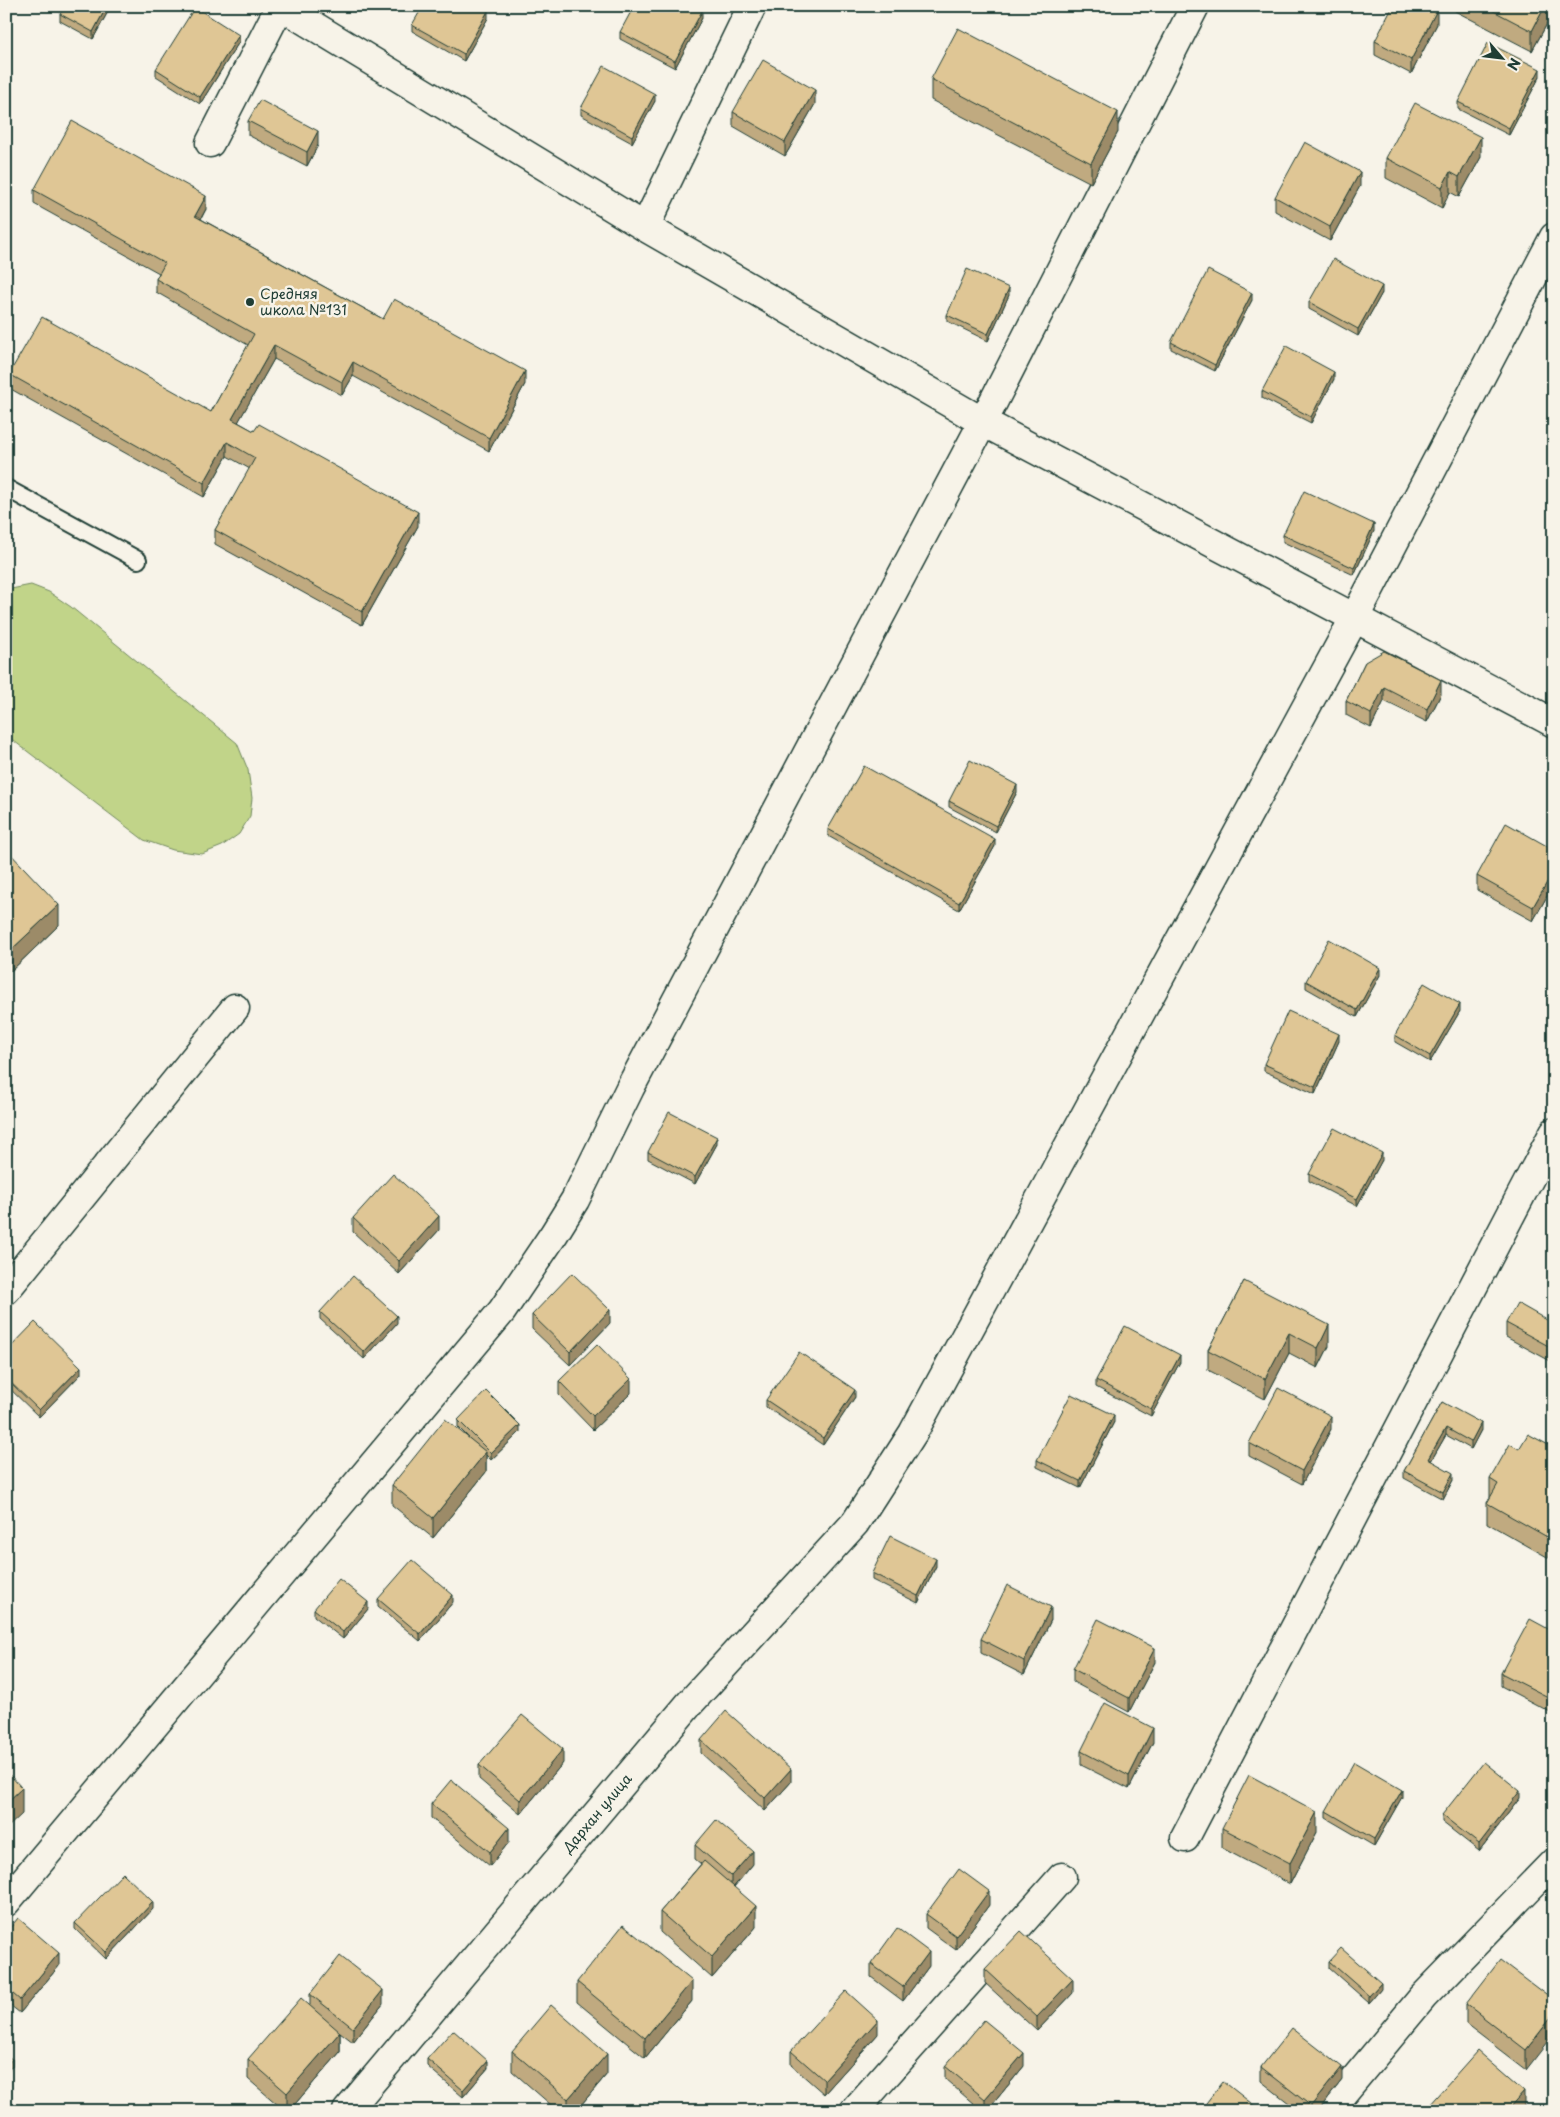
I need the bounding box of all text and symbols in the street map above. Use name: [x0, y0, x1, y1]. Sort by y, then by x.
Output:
north arrow: [1478, 32, 1528, 82]
text: N: [1502, 55, 1526, 74]
place label: Средняя школа №131: [260, 283, 347, 320]
marker: Средняя школа №131: [244, 296, 256, 308]
street label: Дархан улица: [557, 1769, 637, 1858]

